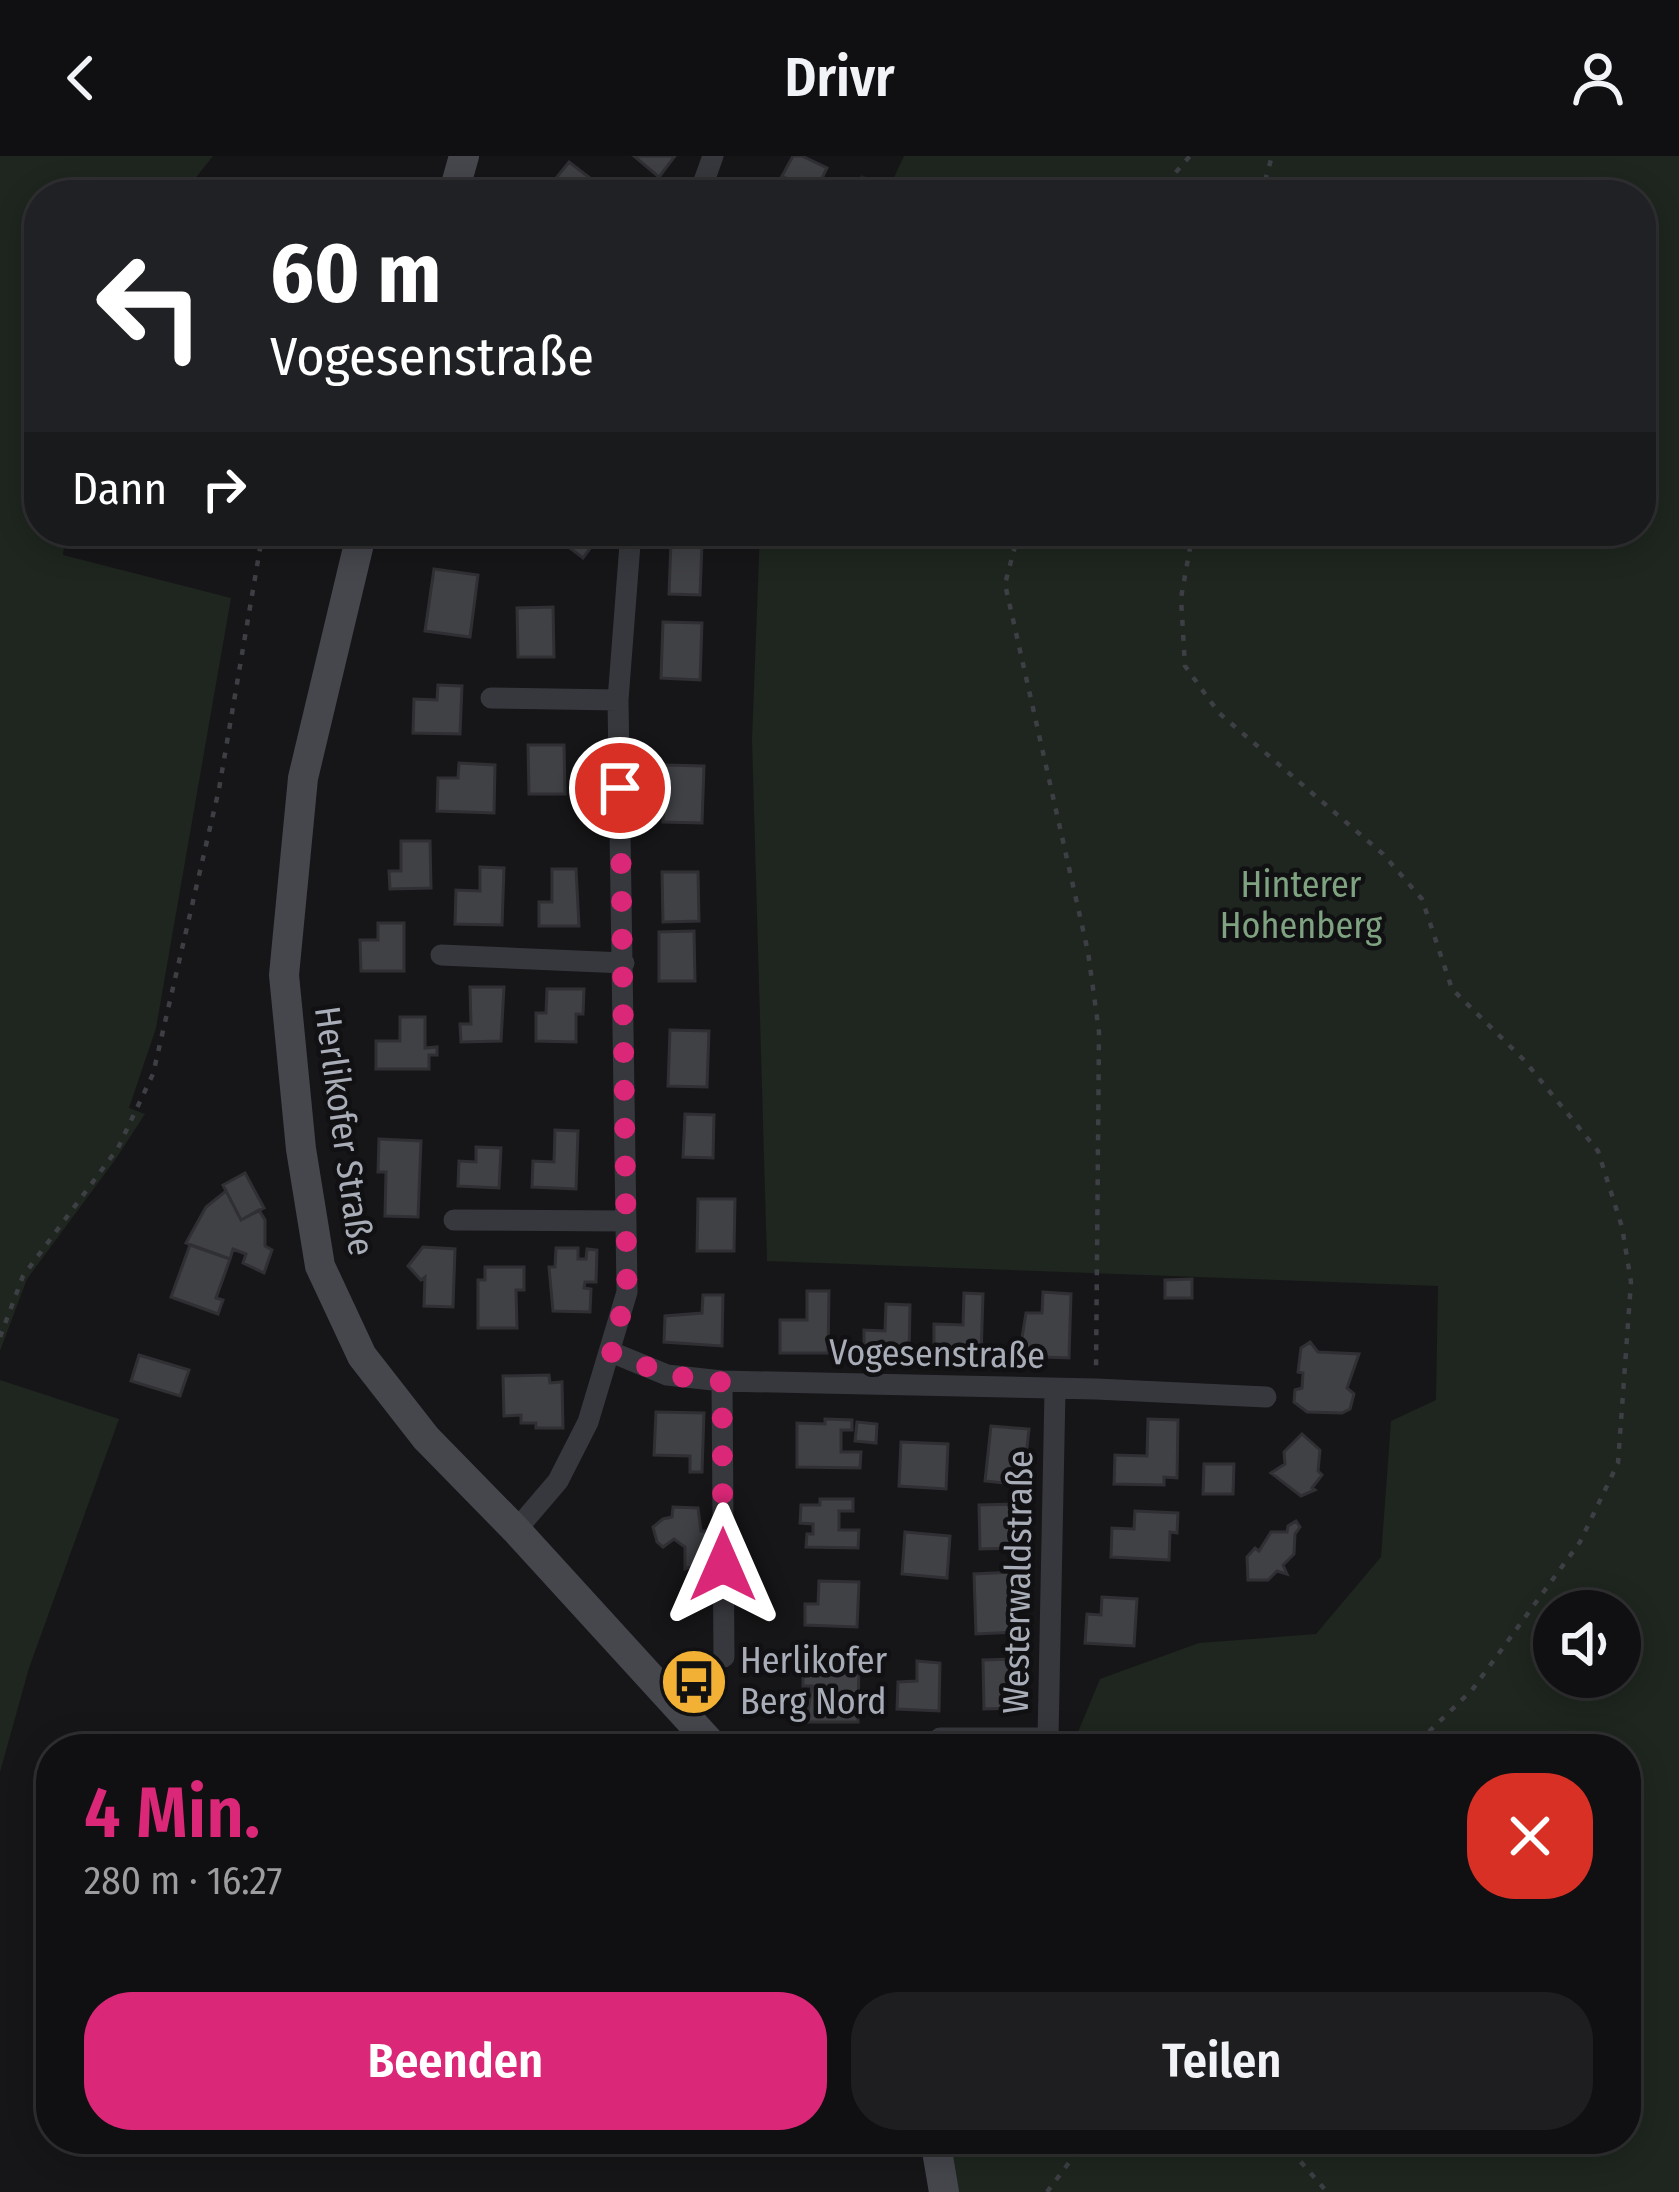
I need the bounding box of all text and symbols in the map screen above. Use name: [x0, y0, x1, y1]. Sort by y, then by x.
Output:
icon: back: [48, 45, 114, 111]
icon: person: [1565, 45, 1631, 111]
text: Drivr: [784, 46, 895, 110]
text: 60 m: [270, 223, 441, 324]
icon: left: [72, 228, 228, 384]
text: Vogesenstraße: [270, 325, 594, 389]
icon: right: [191, 456, 257, 522]
text: Dann: [72, 462, 167, 516]
pin: [569, 737, 671, 839]
icon: arrive: [587, 755, 653, 821]
park label: Hinterer Hohenberg: [1220, 863, 1382, 948]
street label: Herlikofer Straße: [305, 1003, 383, 1259]
street label: Vogesenstraße: [829, 1330, 1045, 1378]
street label: Westerwaldstraße: [994, 1450, 1042, 1714]
position arrow: [660, 1502, 786, 1628]
map controls: [1533, 1590, 1641, 1698]
button: sound: [1533, 1590, 1641, 1698]
place label: Herlikofer Berg Nord: [740, 1639, 888, 1724]
bus stop icon: Herlikofer Berg Nord: [659, 1647, 729, 1717]
text: 4 Min.: [84, 1770, 260, 1856]
button: close: [1467, 1773, 1593, 1899]
text: 280 m · 16:27: [84, 1858, 282, 1904]
button: Beenden: [84, 1992, 827, 2130]
button: Teilen: [851, 1992, 1593, 2130]

